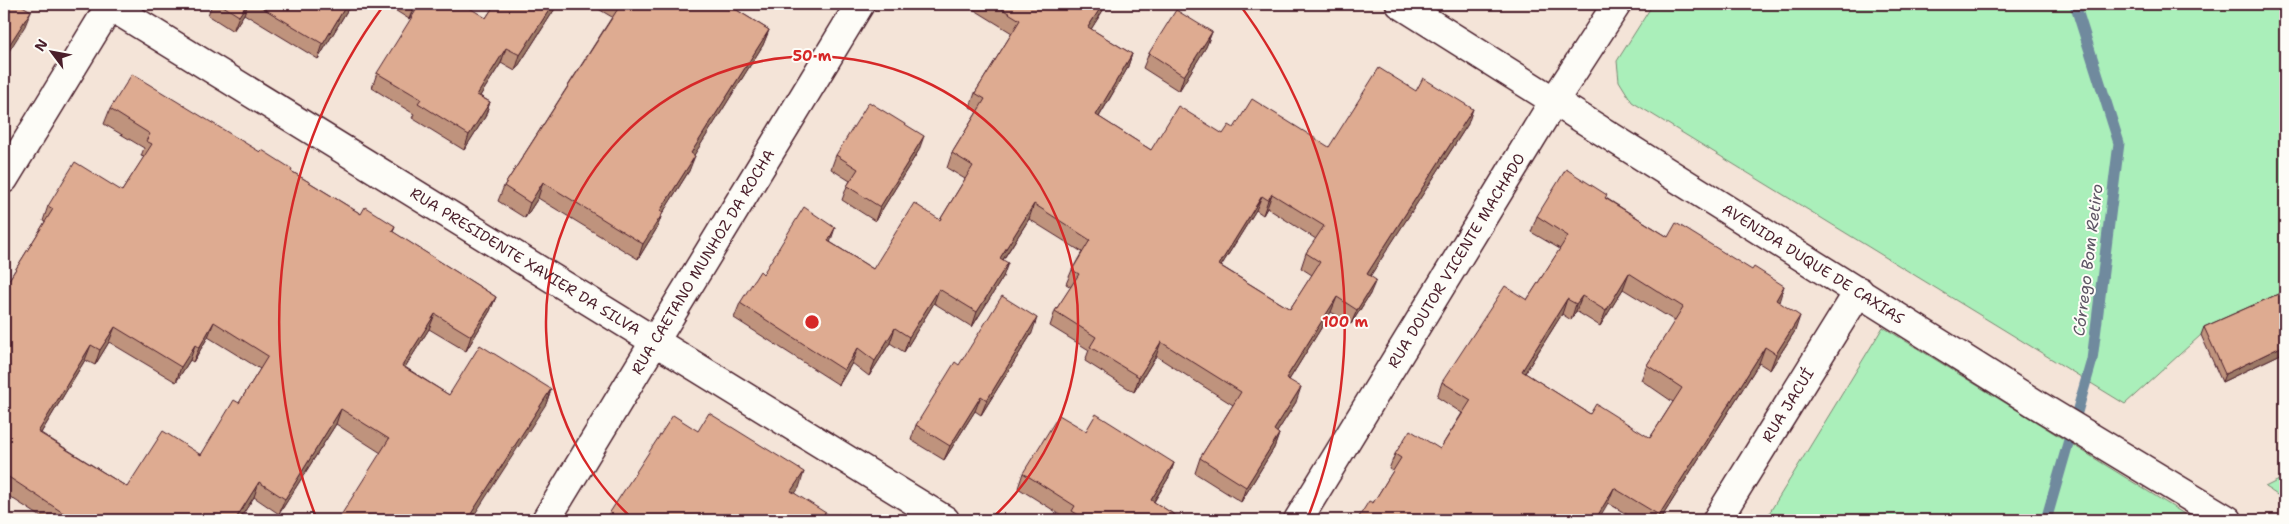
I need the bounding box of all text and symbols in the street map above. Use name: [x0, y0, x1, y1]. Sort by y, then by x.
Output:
north arrow: [28, 28, 78, 78]
text: N: [30, 36, 52, 55]
text: 50 m: [793, 46, 832, 66]
street label: RUA CAETANO MUNHOZ DA ROCHA: [627, 146, 779, 378]
street label: RUA DOUTOR VICENTE MACHADO: [1383, 149, 1530, 372]
water label: Córrego Bom Retiro: [2068, 182, 2108, 337]
street label: RUA PRESIDENTE XAVIER DA SILVA: [406, 183, 644, 340]
street label: AVENIDA DUQUE DE CAXIAS: [1718, 199, 1908, 329]
text: 100 m: [1322, 312, 1368, 332]
centre of rings: [803, 313, 821, 331]
street label: RUA JACUÍ: [1758, 364, 1819, 446]

